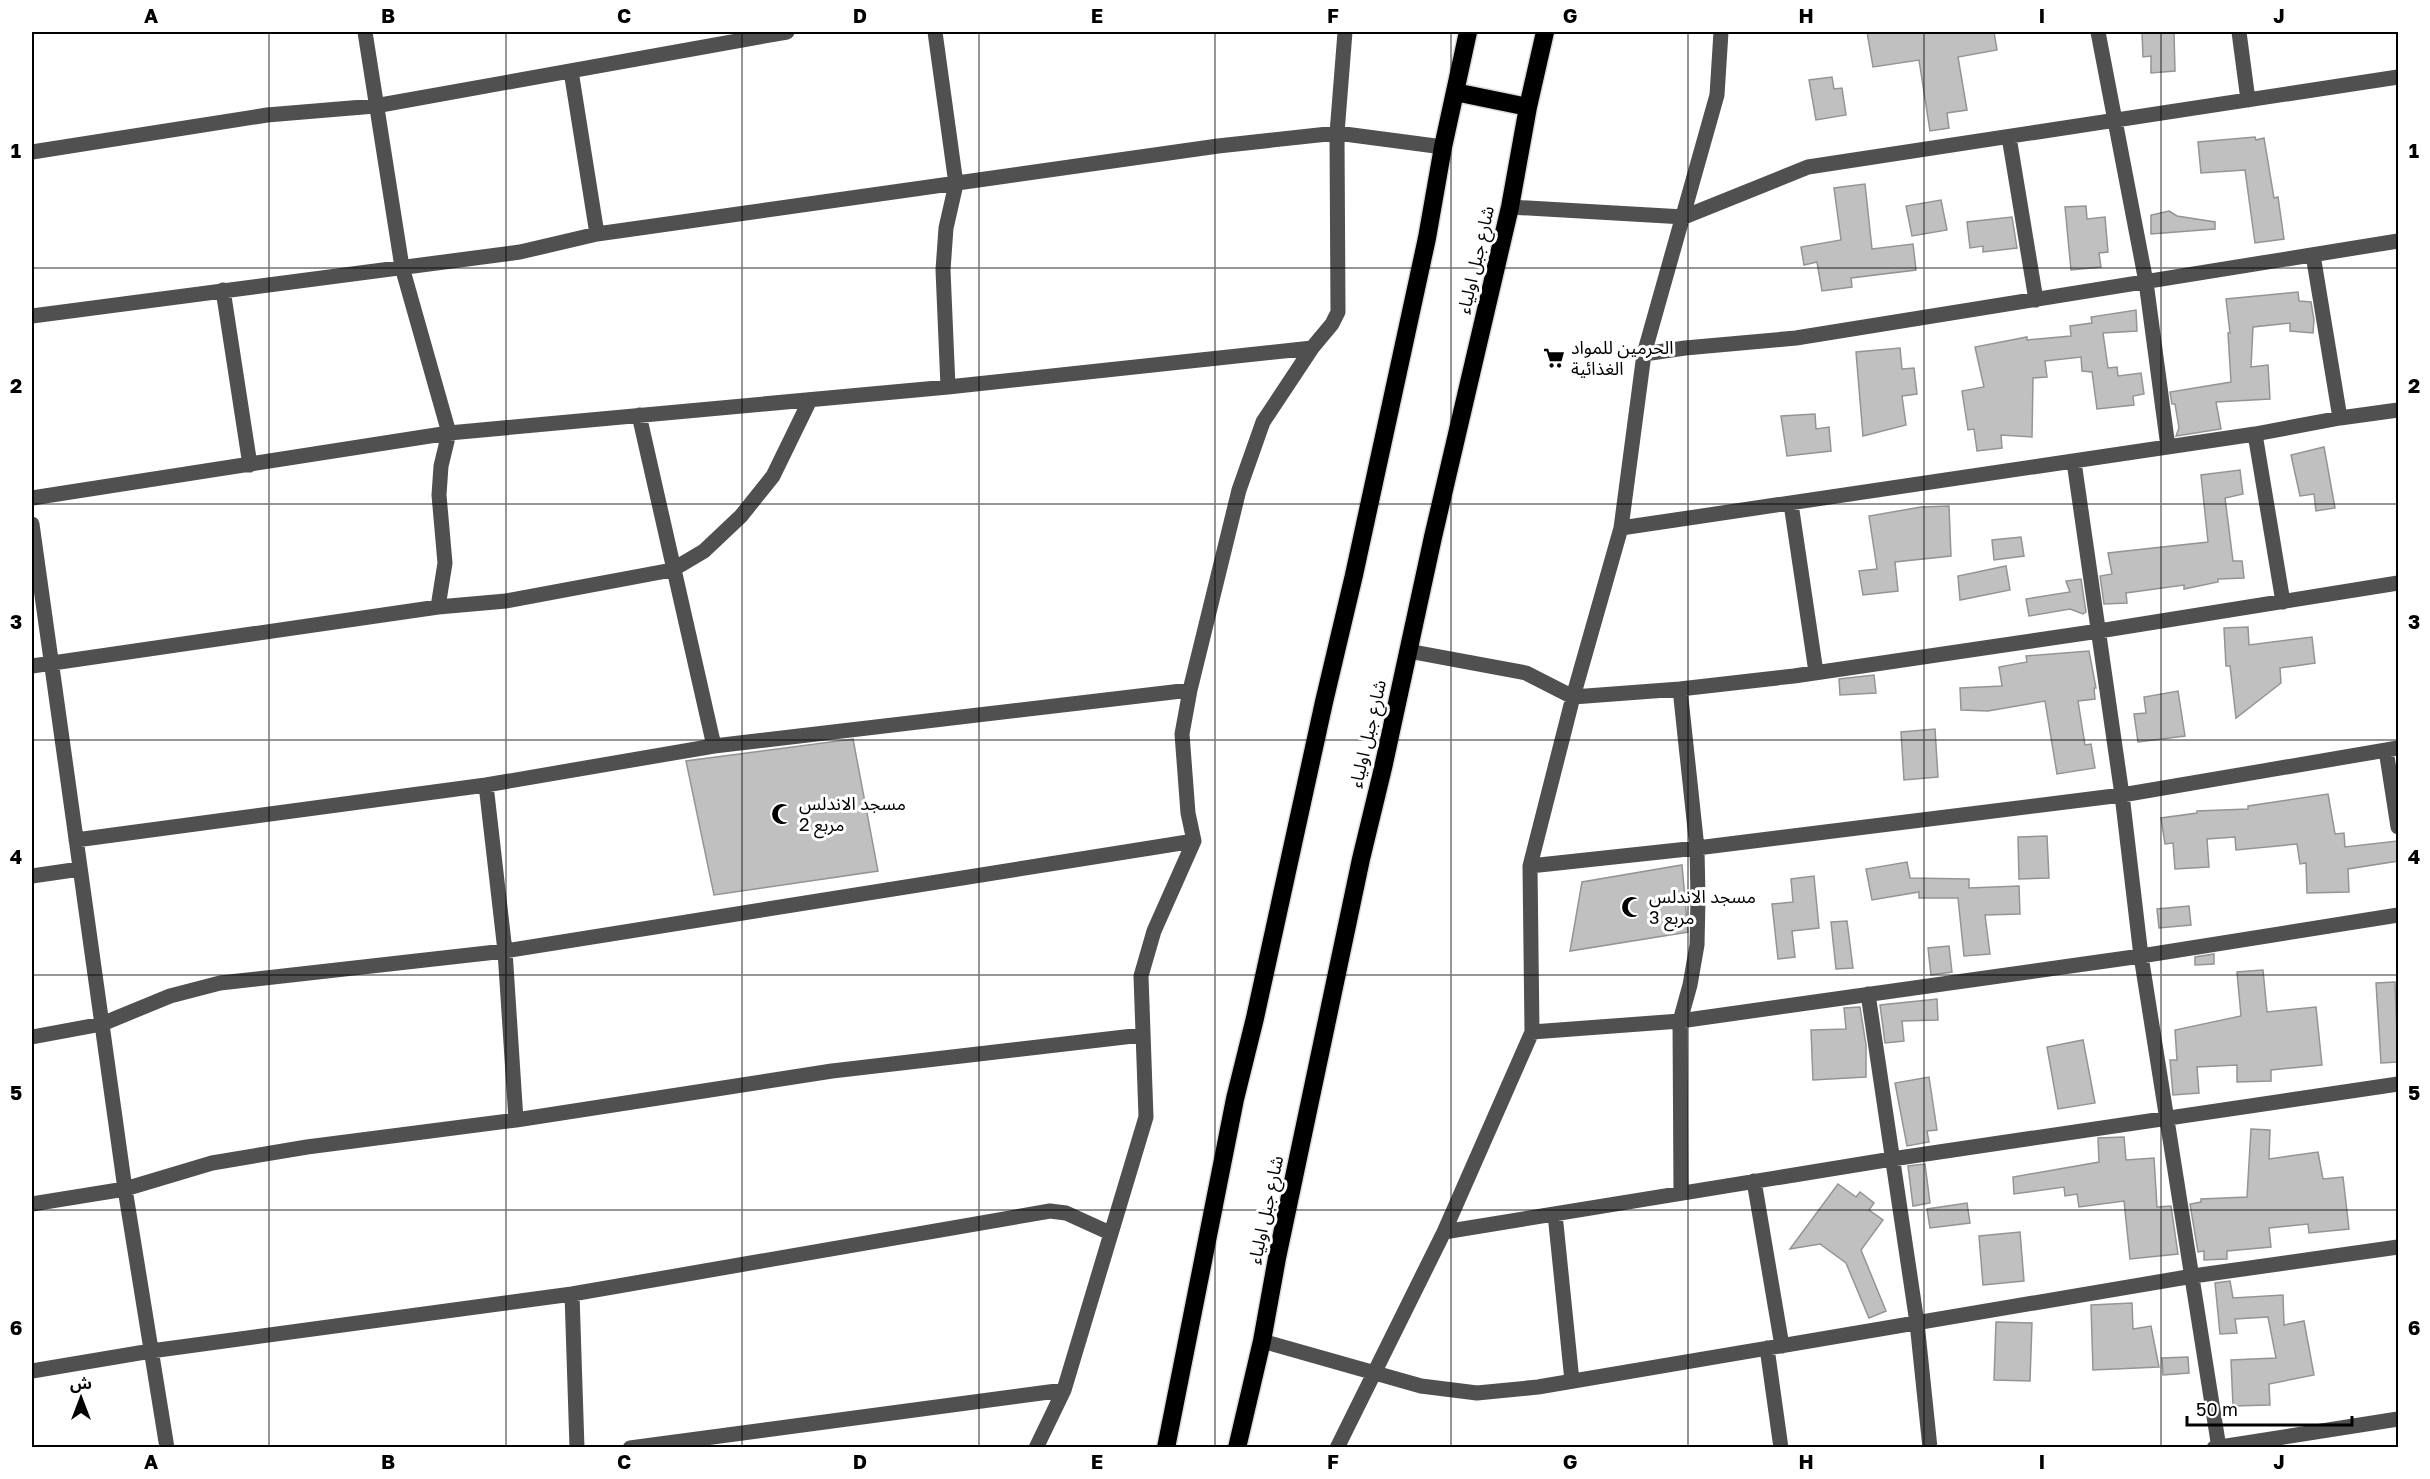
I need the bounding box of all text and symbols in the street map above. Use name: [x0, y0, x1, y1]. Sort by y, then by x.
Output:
text: A: [144, 3, 158, 27]
text: B: [381, 3, 395, 27]
text: C: [617, 3, 631, 27]
text: D: [853, 3, 867, 27]
text: E: [1091, 3, 1103, 27]
text: F: [1327, 3, 1339, 27]
text: G: [1563, 3, 1577, 27]
text: H: [1798, 3, 1814, 27]
text: I: [2039, 3, 2045, 27]
text: J: [2273, 3, 2285, 27]
text: 1: [11, 138, 21, 162]
text: 1: [2409, 138, 2419, 162]
street label: شارع جبل اولياء: [1452, 204, 1502, 317]
place label: الحرمين للمواد الغذائية: [1571, 336, 1674, 379]
supermarket icon: الحرمين للمواد الغذائية: [1542, 346, 1566, 370]
text: 2: [10, 373, 22, 397]
text: 2: [2408, 373, 2420, 397]
text: 3: [10, 609, 22, 633]
text: 3: [2408, 609, 2420, 633]
street label: شارع جبل اولياء: [1344, 678, 1394, 791]
place label: مسجد الاندلس مربع 2: [799, 792, 906, 839]
mosque icon: مسجد الاندلس مربع 2: [770, 802, 794, 826]
text: 4: [10, 844, 22, 868]
text: 4: [2408, 844, 2420, 868]
place label: مسجد الاندلس مربع 3: [1649, 885, 1756, 932]
mosque icon: مسجد الاندلس مربع 3: [1620, 895, 1644, 919]
text: 5: [10, 1080, 22, 1104]
text: 5: [2408, 1080, 2420, 1104]
street label: شارع جبل اولياء: [1243, 1154, 1291, 1267]
text: 6: [10, 1315, 22, 1339]
text: 6: [2408, 1315, 2420, 1339]
north arrow: [51, 1368, 111, 1428]
text: ش: [70, 1373, 92, 1393]
scale bar: [2187, 1389, 2352, 1427]
text: 50 m: [2196, 1398, 2238, 1420]
text: A: [144, 1449, 158, 1473]
text: B: [381, 1449, 395, 1473]
text: C: [617, 1449, 631, 1473]
text: D: [853, 1449, 867, 1473]
text: E: [1091, 1449, 1103, 1473]
text: F: [1327, 1449, 1339, 1473]
text: G: [1563, 1449, 1577, 1473]
text: H: [1798, 1449, 1814, 1473]
text: I: [2039, 1449, 2045, 1473]
text: J: [2273, 1449, 2285, 1473]

